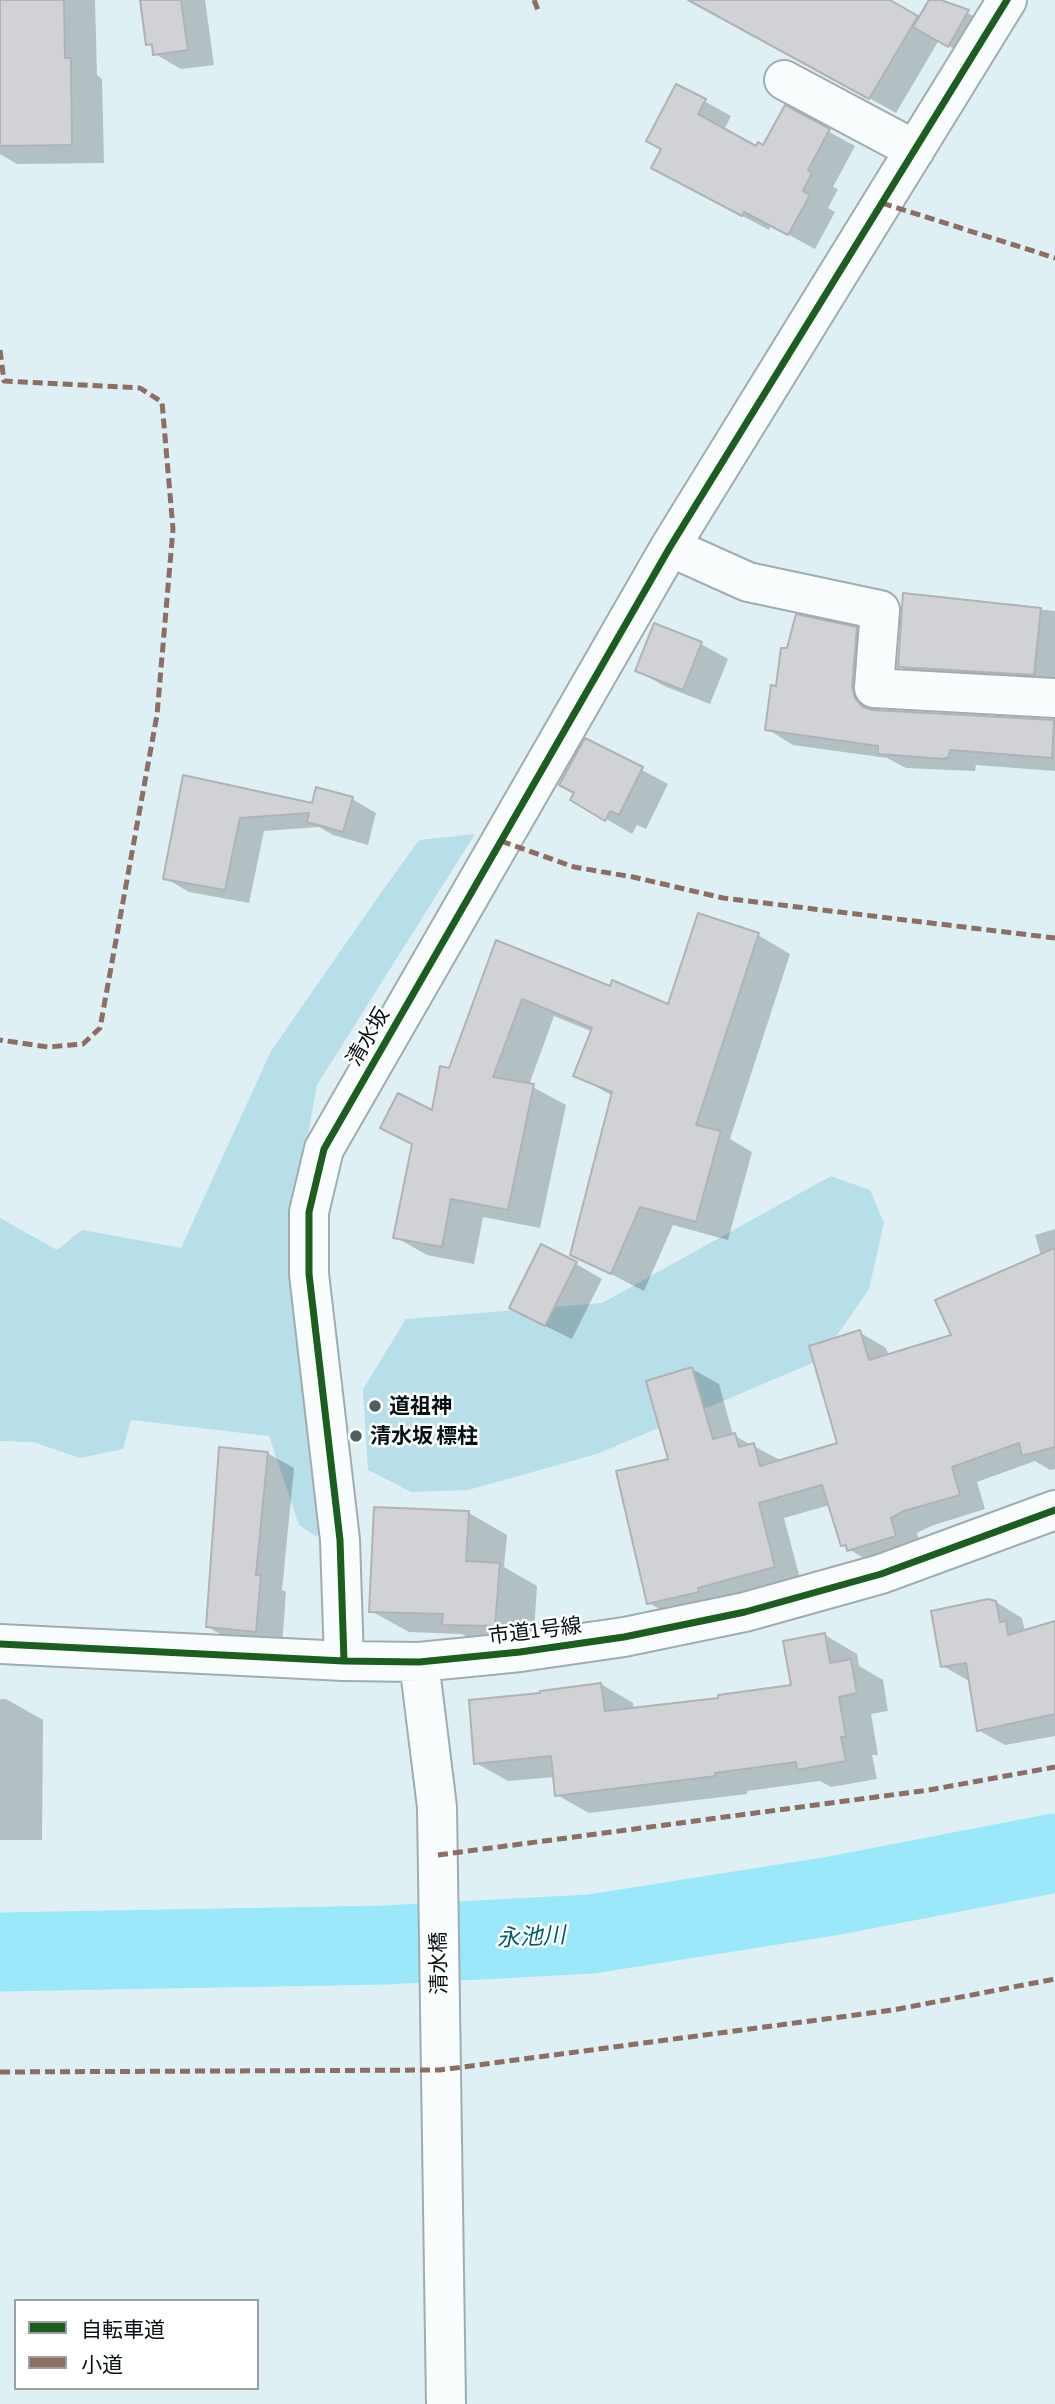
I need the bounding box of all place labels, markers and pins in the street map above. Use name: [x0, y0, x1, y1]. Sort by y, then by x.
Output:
place label: 道祖神: [389, 1393, 452, 1419]
marker: 道祖神: [367, 1398, 383, 1414]
place label: 清水坂 標柱: [370, 1423, 478, 1449]
marker: 清水坂 標柱: [348, 1428, 364, 1444]

